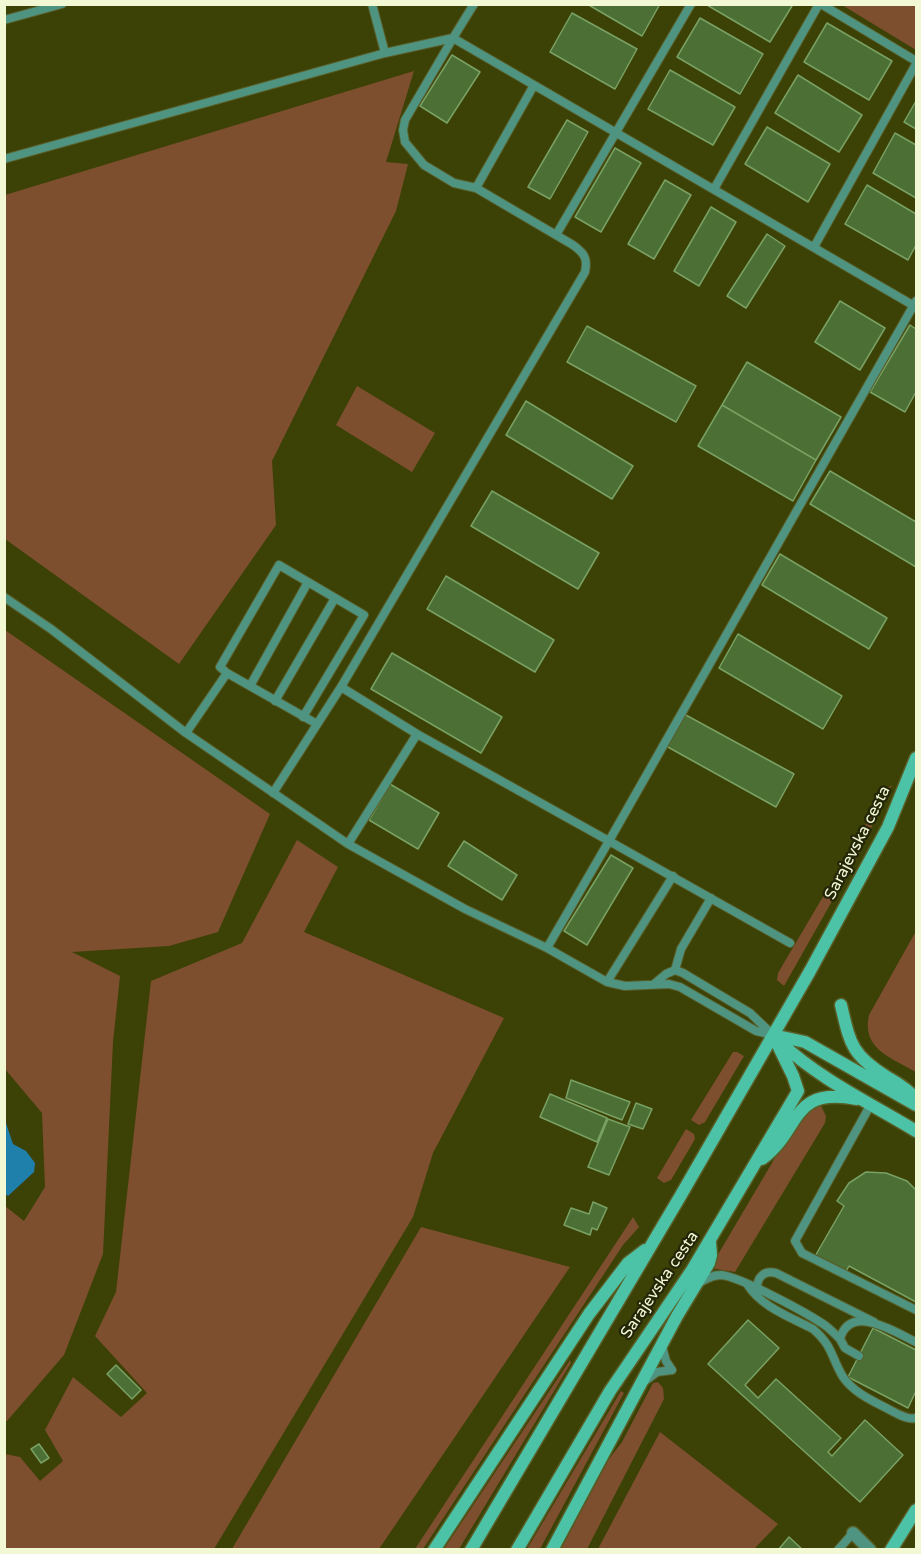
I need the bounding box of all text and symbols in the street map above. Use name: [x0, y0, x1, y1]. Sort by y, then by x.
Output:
street label: Sarajevska cesta: [821, 783, 895, 903]
street label: Sarajevska cesta: [617, 1228, 703, 1342]

